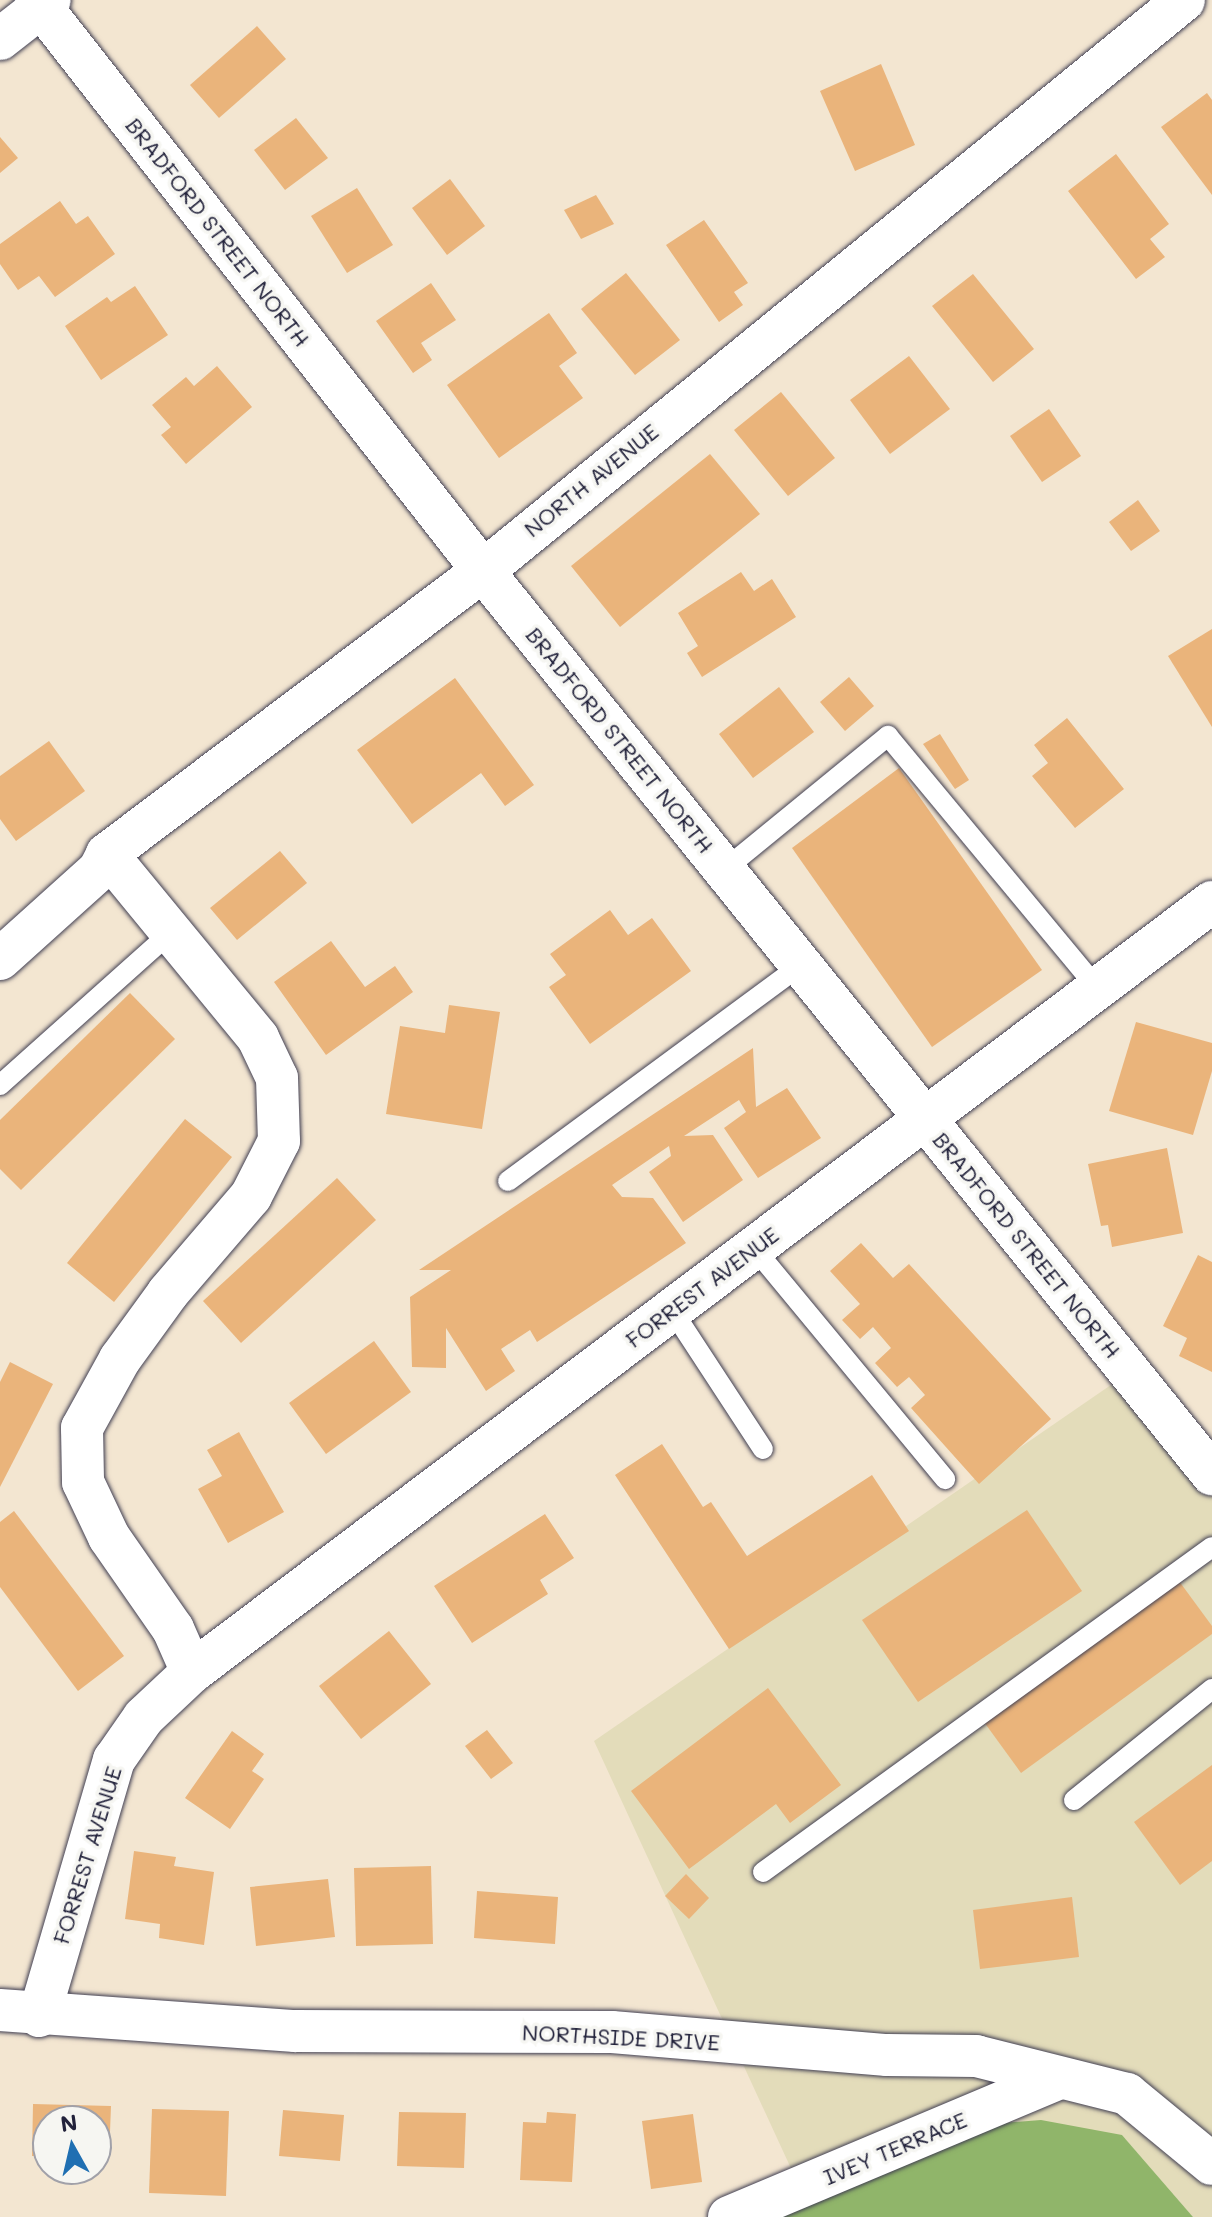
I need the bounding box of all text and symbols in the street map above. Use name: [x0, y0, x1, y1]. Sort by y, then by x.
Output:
street label: BRADFORD STREET NORTH: [120, 112, 316, 352]
street label: NORTH AVENUE: [519, 418, 663, 542]
street label: BRADFORD STREET NORTH: [521, 622, 719, 858]
street label: BRADFORD STREET NORTH: [928, 1127, 1126, 1363]
street label: FORREST AVENUE: [620, 1221, 784, 1353]
street label: FORREST AVENUE: [47, 1763, 127, 1947]
street label: NORTHSIDE DRIVE: [521, 2019, 721, 2055]
north arrow: [32, 2105, 112, 2185]
street label: IVEY TERRACE: [819, 2106, 971, 2190]
text: N: [59, 2107, 79, 2138]

